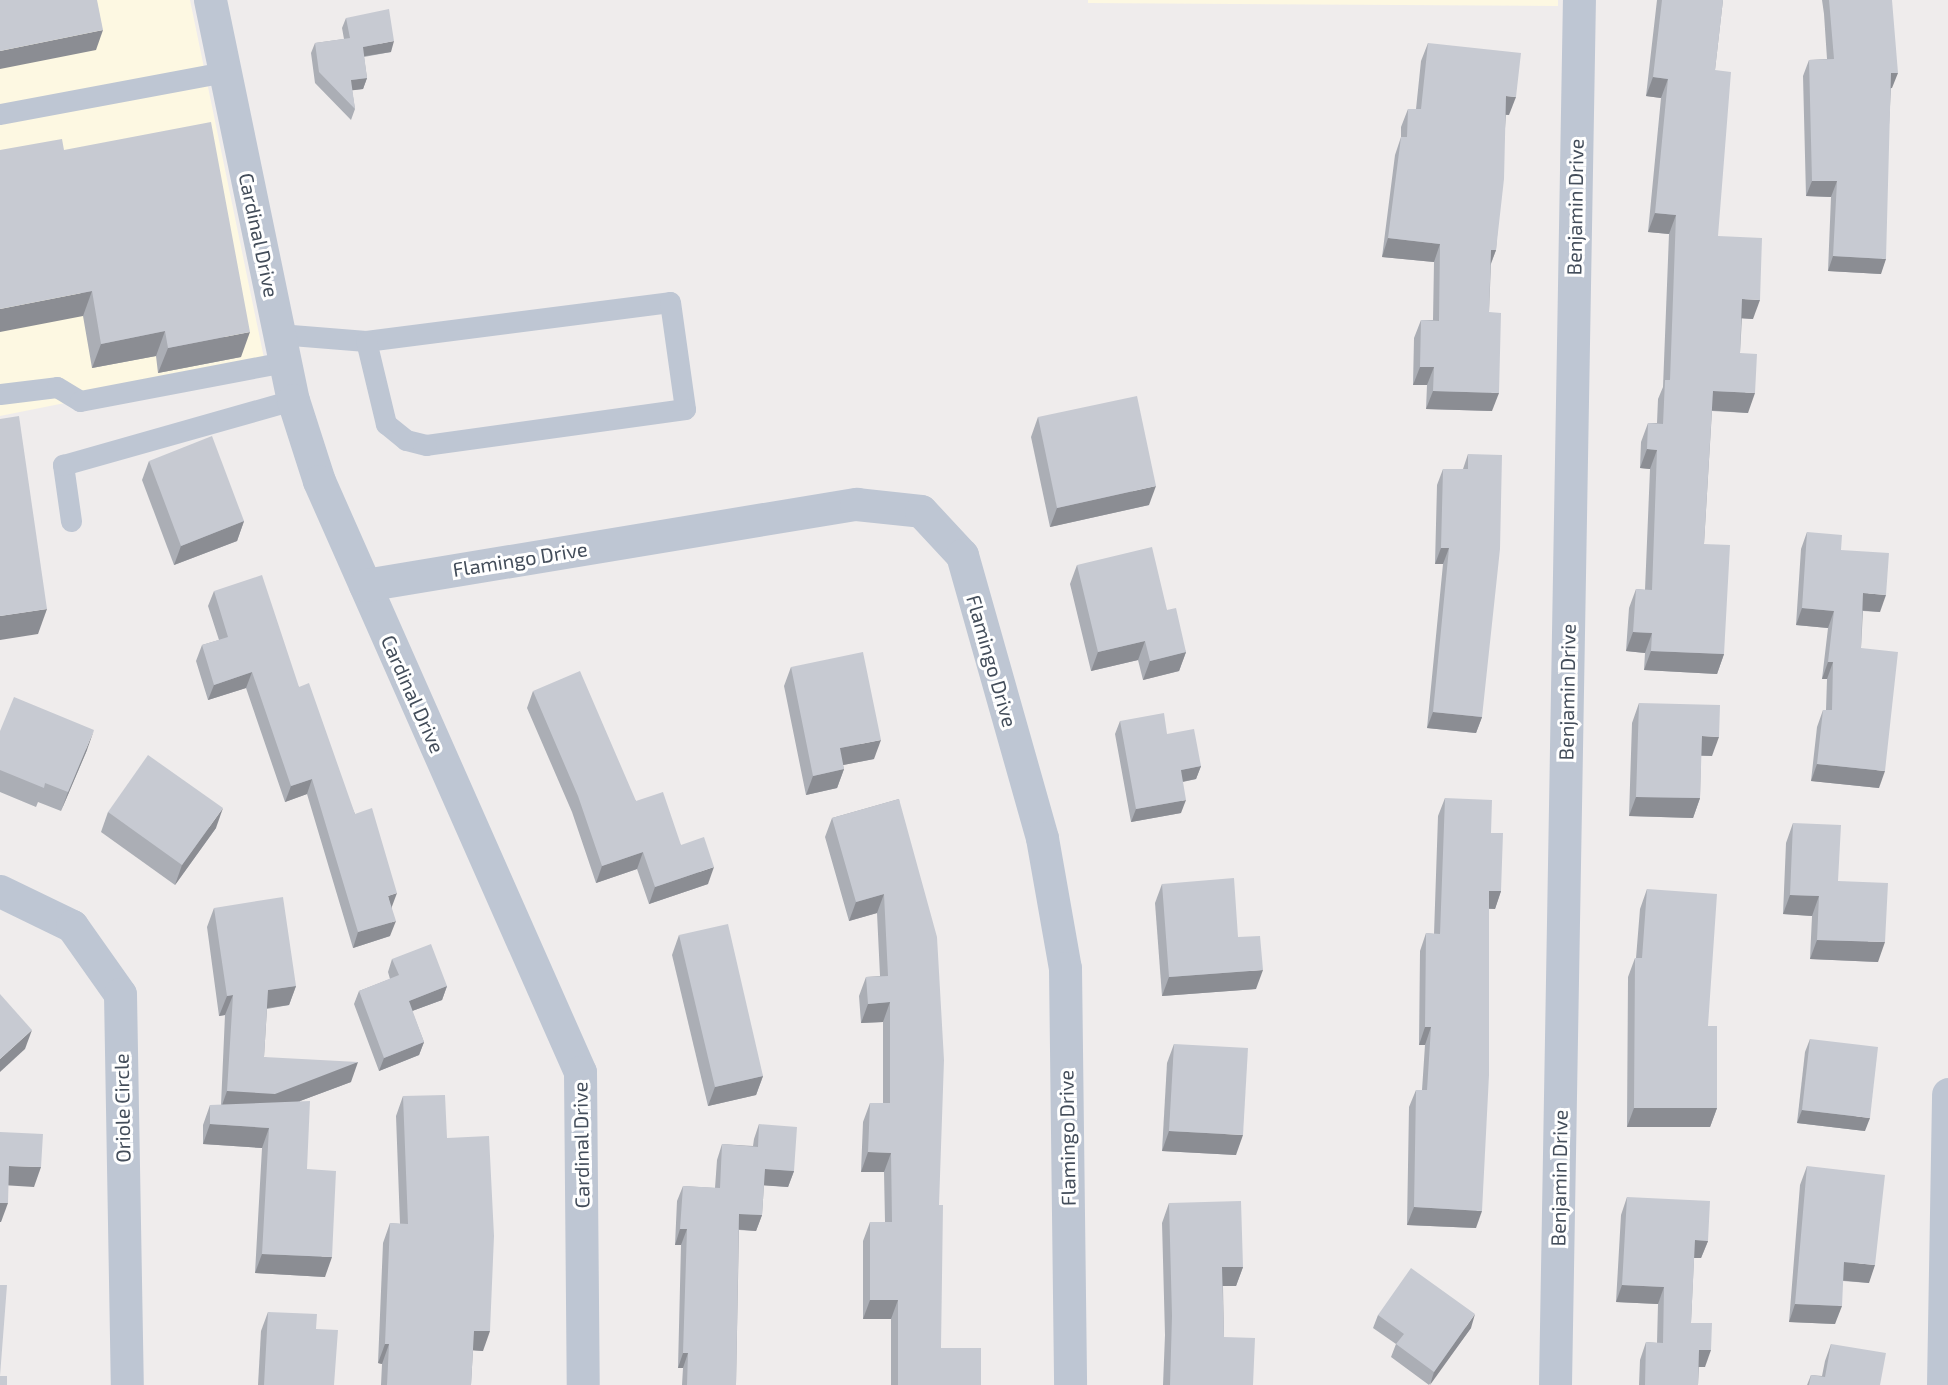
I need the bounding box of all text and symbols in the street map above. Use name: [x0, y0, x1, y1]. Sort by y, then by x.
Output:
street label: Benjamin Drive: [1562, 138, 1588, 276]
street label: Cardinal Drive: [234, 170, 284, 300]
street label: Flamingo Drive: [451, 536, 589, 582]
street label: Flamingo Drive: [962, 592, 1022, 730]
street label: Benjamin Drive: [1554, 623, 1580, 761]
street label: Cardinal Drive: [376, 631, 450, 757]
street label: Oriole Circle: [109, 1053, 135, 1163]
street label: Flamingo Drive: [1054, 1070, 1080, 1206]
street label: Cardinal Drive: [568, 1081, 594, 1209]
street label: Benjamin Drive: [1546, 1109, 1572, 1247]

